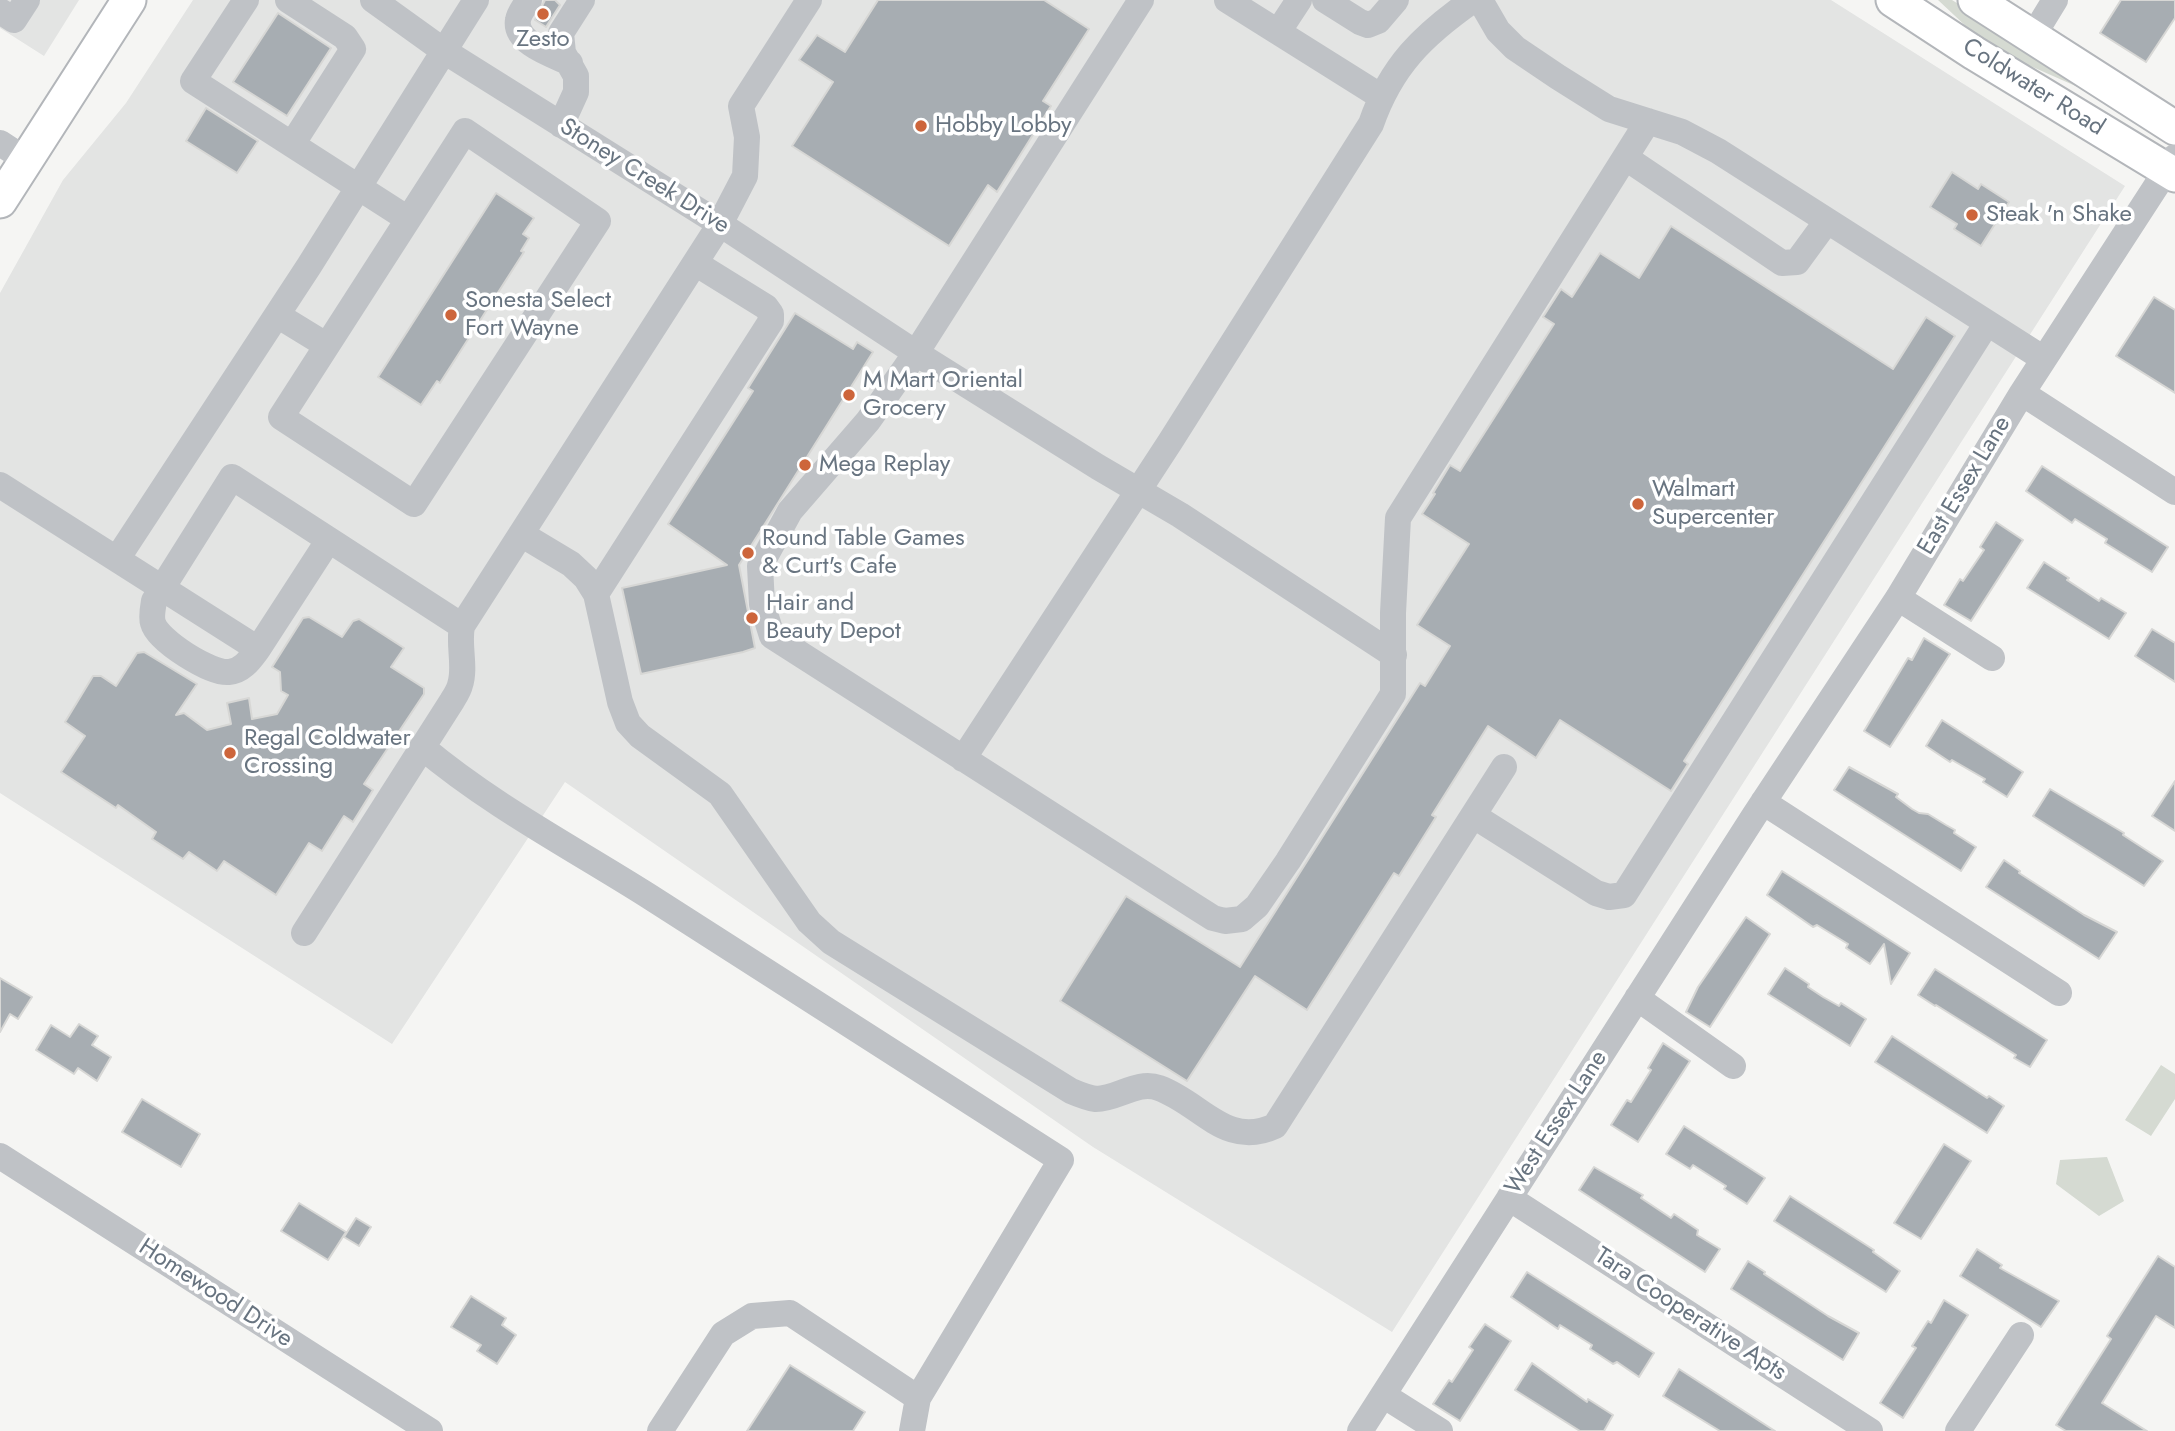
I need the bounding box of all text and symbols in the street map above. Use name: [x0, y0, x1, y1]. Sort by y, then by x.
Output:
marker: Zesto: [535, 6, 551, 22]
place label: Zesto: [516, 26, 570, 54]
street label: Coldwater Road: [1957, 33, 2109, 143]
place label: Hobby Lobby: [935, 112, 1071, 140]
street label: Stoney Creek Drive: [554, 113, 734, 241]
marker: Hobby Lobby: [913, 118, 929, 134]
place label: Steak 'n Shake: [1986, 201, 2132, 229]
marker: Steak 'n Shake: [1964, 207, 1980, 223]
place label: Sonesta Select Fort Wayne: [465, 287, 611, 343]
marker: Sonesta Select Fort Wayne: [443, 307, 459, 323]
place label: M Mart Oriental Grocery: [863, 367, 1023, 423]
marker: M Mart Oriental Grocery: [841, 387, 857, 403]
street label: East Essex Lane: [1912, 412, 2018, 560]
place label: Mega Replay: [819, 451, 950, 479]
marker: Mega Replay: [797, 457, 813, 473]
place label: Walmart Supercenter: [1652, 476, 1774, 532]
marker: Walmart Supercenter: [1630, 496, 1646, 512]
place label: Round Table Games & Curt's Cafe: [762, 525, 965, 581]
marker: Round Table Games & Curt's Cafe: [740, 545, 756, 561]
place label: Hair and Beauty Depot: [766, 590, 901, 646]
marker: Hair and Beauty Depot: [744, 610, 760, 626]
place label: Regal Coldwater Crossing: [244, 725, 411, 781]
marker: Regal Coldwater Crossing: [222, 745, 238, 761]
street label: West Essex Lane: [1500, 1046, 1614, 1200]
street label: Homewood Drive: [133, 1234, 297, 1354]
street label: Tara Cooperative Apts: [1589, 1242, 1791, 1388]

